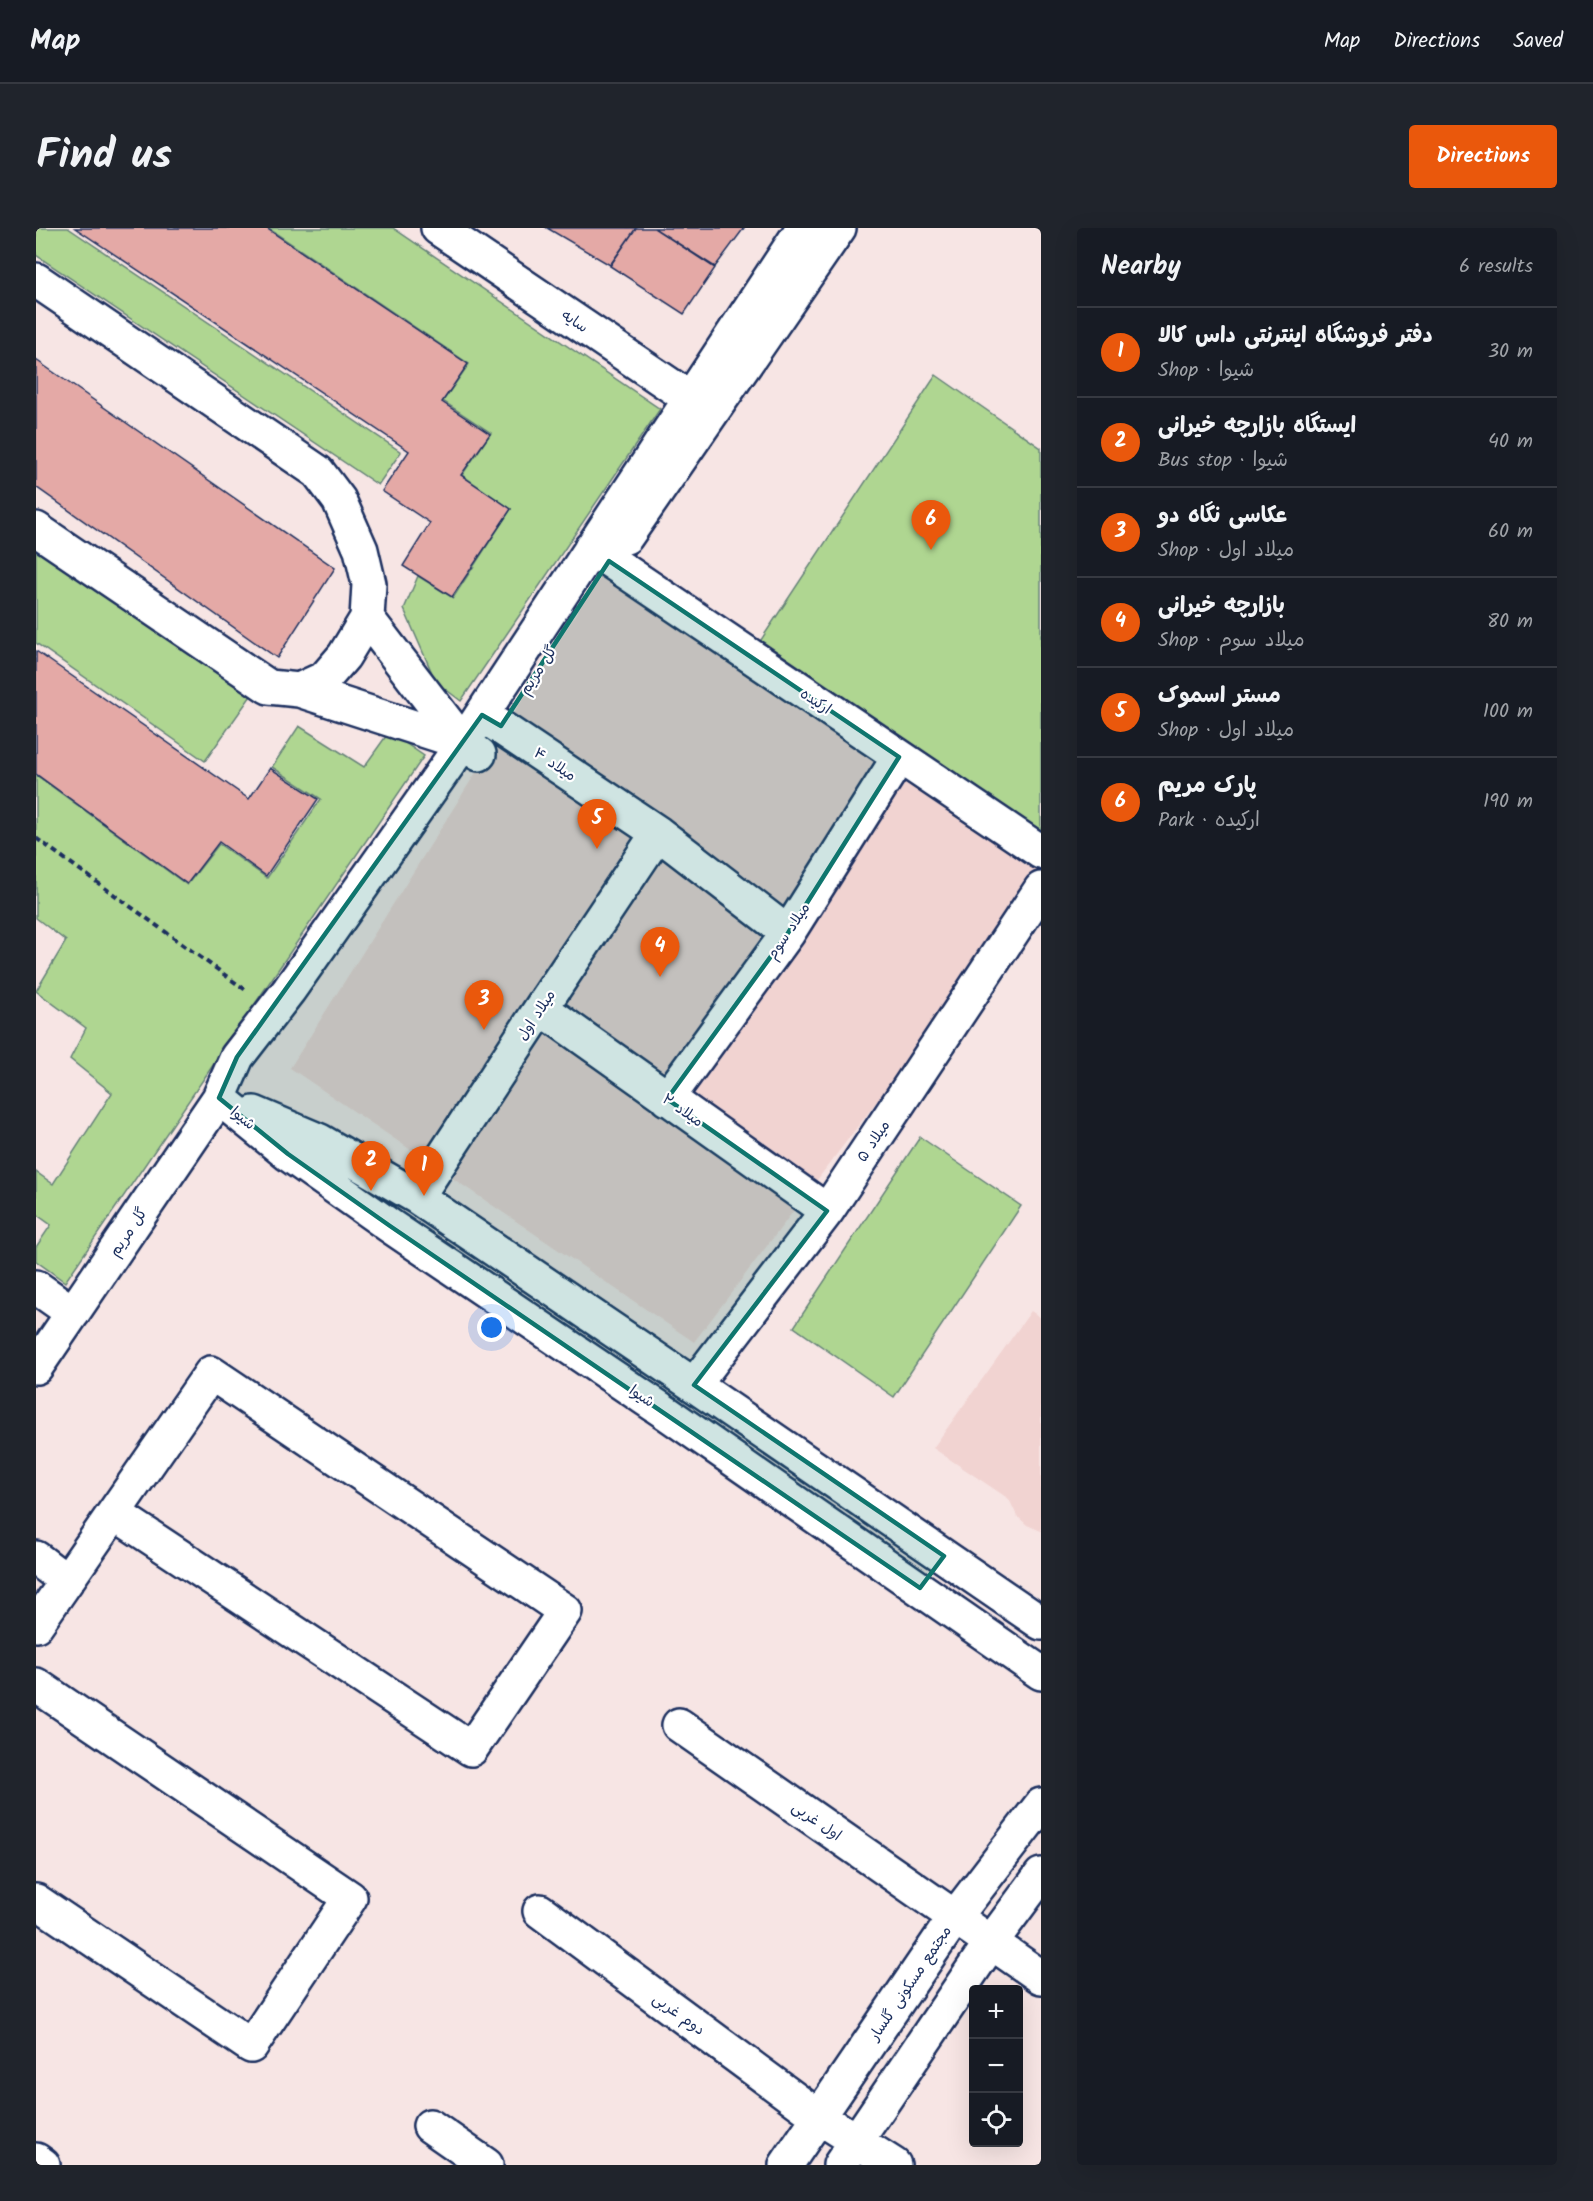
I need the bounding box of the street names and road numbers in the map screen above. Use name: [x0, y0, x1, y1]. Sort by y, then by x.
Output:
street label: سایه: [556, 304, 593, 340]
street label: گل مریم: [514, 641, 564, 700]
street label: ارکیده: [795, 682, 836, 721]
street label: میلاد ۴: [528, 742, 581, 788]
street label: میلاد سوم: [761, 898, 817, 965]
street label: میلاد اول: [511, 985, 562, 1046]
street label: میلاد ۲: [657, 1088, 708, 1134]
street label: شیوا: [224, 1101, 260, 1136]
street label: میلاد ۵: [851, 1116, 897, 1167]
street label: گل مریم: [103, 1203, 154, 1262]
street label: شیوا: [624, 1379, 659, 1414]
street label: اول غربی: [787, 1796, 846, 1848]
street label: مجتمع مسکونی گلسار: [863, 1921, 958, 2047]
street label: دوم غربی: [647, 1988, 710, 2042]

